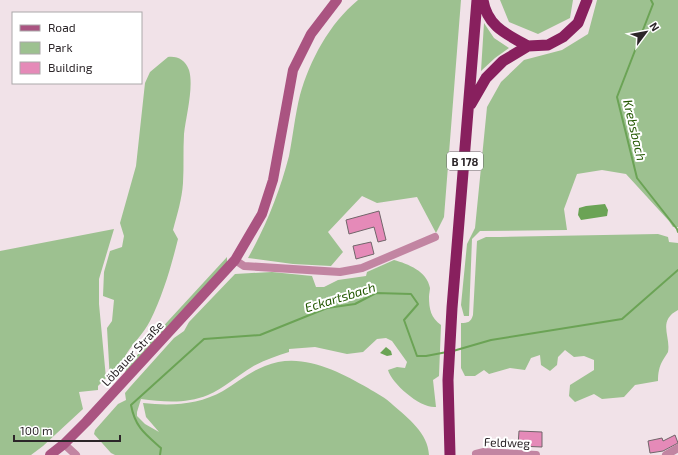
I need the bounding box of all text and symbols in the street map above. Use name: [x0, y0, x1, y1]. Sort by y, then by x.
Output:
legend: [12, 12, 142, 84]
north arrow: [626, 12, 666, 52]
text: Road: [48, 20, 76, 34]
text: N: [647, 20, 663, 33]
text: Park: [48, 40, 73, 54]
text: Building: [48, 60, 93, 74]
water label: Krebsbach: [620, 98, 650, 162]
road number: B 178: [447, 152, 483, 170]
water label: Eckartsbach: [303, 279, 377, 315]
street label: Löbauer Straße: [98, 317, 166, 389]
scale bar: [14, 417, 120, 443]
text: 100 m: [20, 423, 52, 437]
street label: Feldweg: [484, 434, 531, 450]

